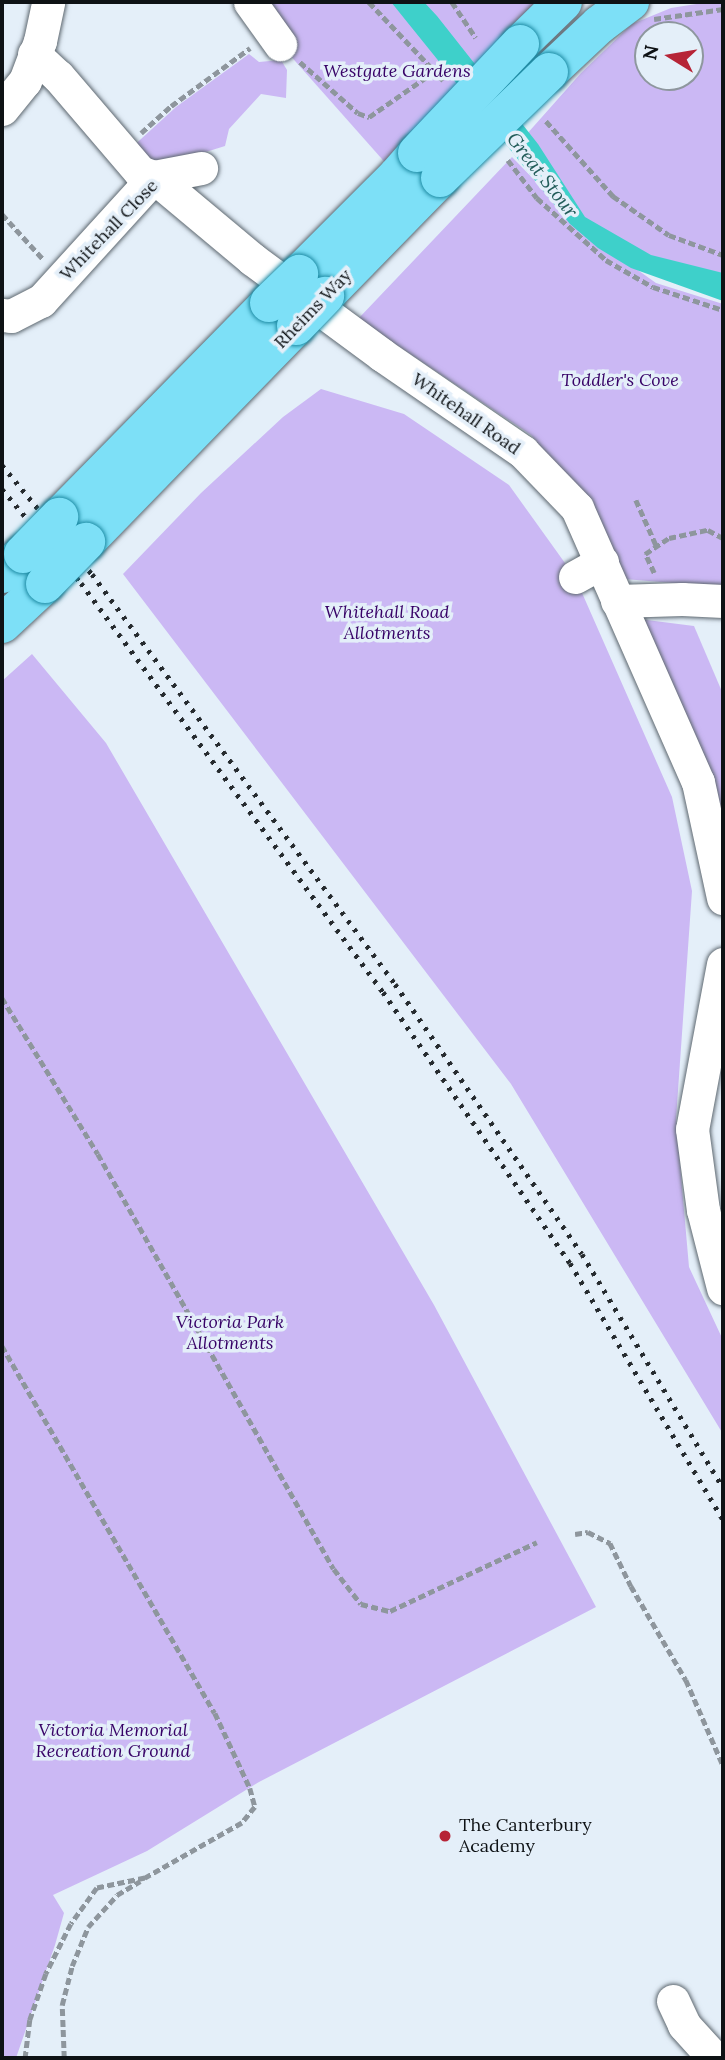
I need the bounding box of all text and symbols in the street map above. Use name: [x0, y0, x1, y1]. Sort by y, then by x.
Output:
north arrow: [634, 21, 704, 91]
text: N: [637, 43, 664, 62]
park label: Westgate Gardens: [323, 60, 471, 82]
water label: Great Stour: [502, 128, 582, 222]
street label: Whitehall Close: [55, 175, 163, 285]
street label: Rheims Way: [270, 265, 356, 353]
street label: Whitehall Road: [408, 369, 524, 459]
park label: Toddler's Cove: [561, 369, 679, 391]
park label: Whitehall Road Allotments: [324, 602, 450, 644]
park label: Victoria Park Allotments: [176, 1312, 284, 1354]
park label: Victoria Memorial Recreation Ground: [36, 1720, 190, 1762]
place label: The Canterbury Academy: [459, 1815, 592, 1857]
marker: The Canterbury Academy: [437, 1828, 453, 1844]

